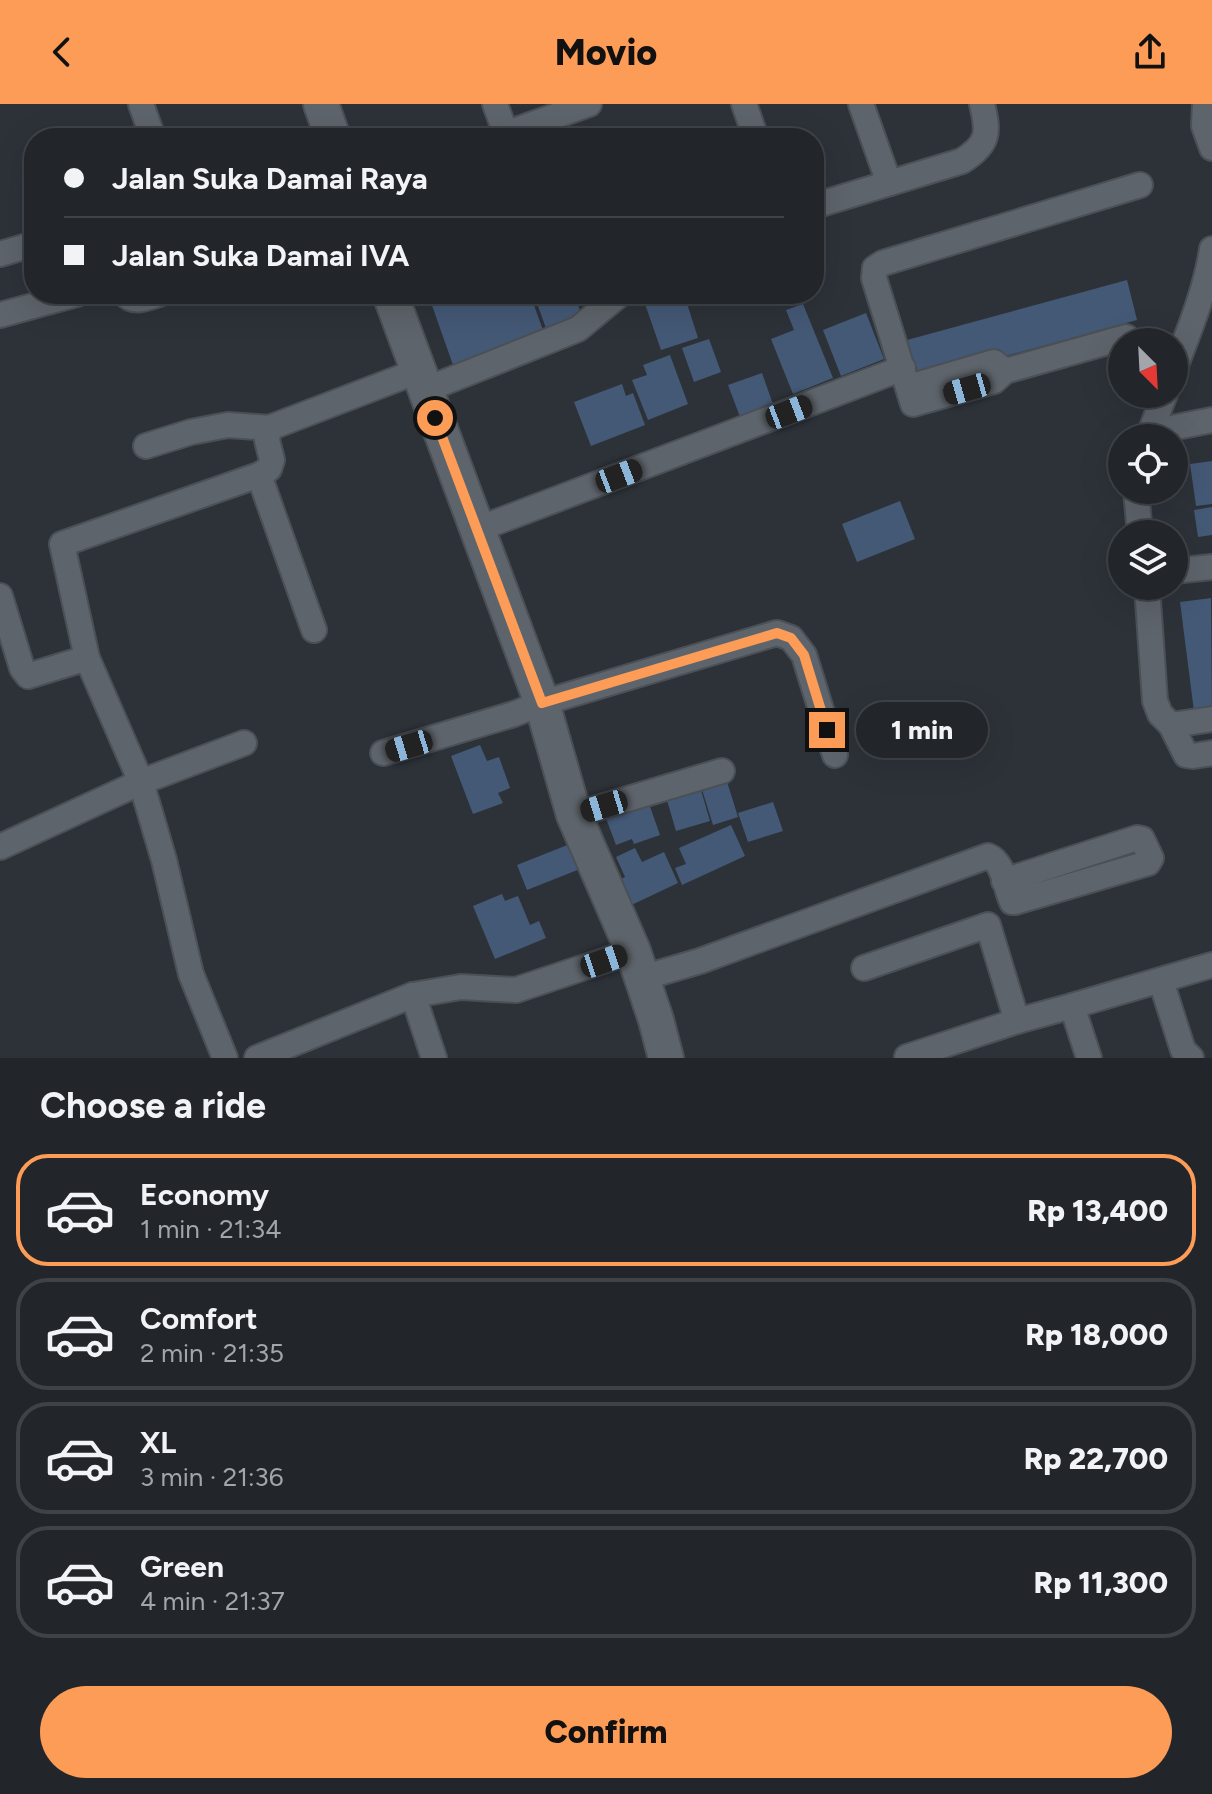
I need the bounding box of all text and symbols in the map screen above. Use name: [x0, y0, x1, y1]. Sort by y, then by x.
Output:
icon: back: [40, 30, 84, 74]
icon: share: [1128, 30, 1172, 74]
text: Movio: [555, 31, 657, 74]
text: Jalan Suka Damai Raya: [112, 160, 428, 197]
text: Jalan Suka Damai IVA: [112, 237, 409, 274]
north arrow: [1108, 328, 1188, 408]
map controls: [1108, 328, 1188, 600]
car: [941, 371, 993, 407]
car: [762, 392, 816, 432]
route start: [417, 400, 453, 436]
button: locate: [1108, 424, 1188, 504]
car: [592, 456, 646, 496]
button: layers: [1108, 520, 1188, 600]
callout: 1 min: [855, 702, 987, 758]
route end: [809, 712, 845, 748]
text: 1 min: [891, 714, 953, 746]
car: [383, 728, 435, 764]
car: [578, 788, 630, 824]
car: [577, 942, 631, 980]
text: Choose a ride: [40, 1084, 266, 1127]
icon: car: [44, 1174, 116, 1246]
text: Economy: [140, 1176, 269, 1213]
text: Rp 13,400: [1027, 1192, 1168, 1229]
text: 1 min · 21:34: [140, 1213, 281, 1245]
icon: car: [44, 1298, 116, 1370]
text: Comfort: [140, 1300, 258, 1337]
text: Rp 18,000: [1025, 1316, 1168, 1353]
text: 2 min · 21:35: [140, 1337, 284, 1369]
icon: car: [44, 1422, 116, 1494]
text: XL: [140, 1424, 176, 1461]
text: Rp 22,700: [1024, 1440, 1168, 1477]
text: 3 min · 21:36: [140, 1461, 283, 1493]
icon: car: [44, 1546, 116, 1618]
text: Green: [140, 1548, 224, 1585]
text: Rp 11,300: [1034, 1564, 1168, 1601]
text: 4 min · 21:37: [140, 1585, 285, 1617]
button: Confirm: [40, 1686, 1172, 1778]

